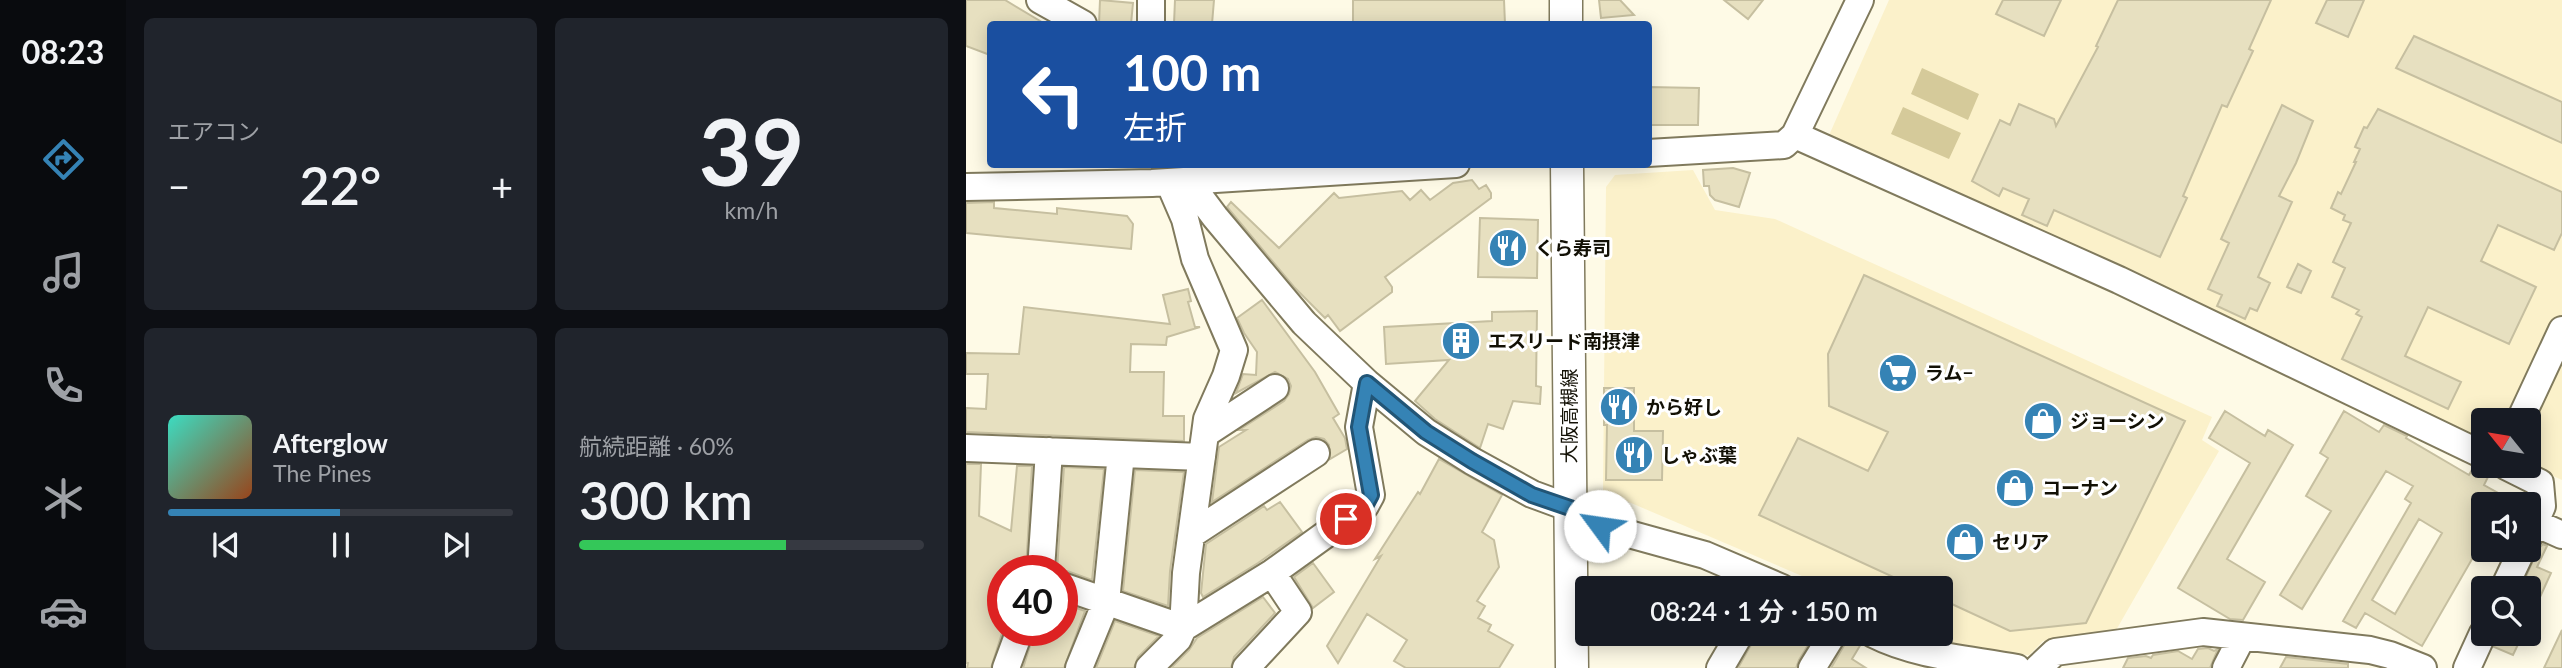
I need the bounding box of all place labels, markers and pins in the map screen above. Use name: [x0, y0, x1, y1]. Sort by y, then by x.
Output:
restaurant icon: くら寿司: [1487, 227, 1529, 269]
place label: くら寿司: [1535, 236, 1611, 259]
building icon: エスリード南摂津: [1440, 320, 1482, 362]
place label: エスリード南摂津: [1488, 329, 1640, 352]
supermarket icon: ラム−: [1877, 352, 1919, 394]
place label: ラム−: [1925, 361, 1973, 384]
restaurant icon: から好し: [1598, 386, 1640, 428]
place label: から好し: [1646, 395, 1722, 418]
shop icon: ジョーシン: [2022, 400, 2064, 442]
place label: ジョーシン: [2070, 409, 2165, 432]
restaurant icon: しゃぶ葉: [1613, 434, 1655, 476]
place label: しゃぶ葉: [1661, 443, 1737, 466]
shop icon: コーナン: [1994, 467, 2036, 509]
place label: コーナン: [2042, 476, 2118, 499]
pin: [1316, 489, 1376, 549]
shop icon: セリア: [1944, 521, 1986, 563]
place label: セリア: [1992, 530, 2049, 553]

